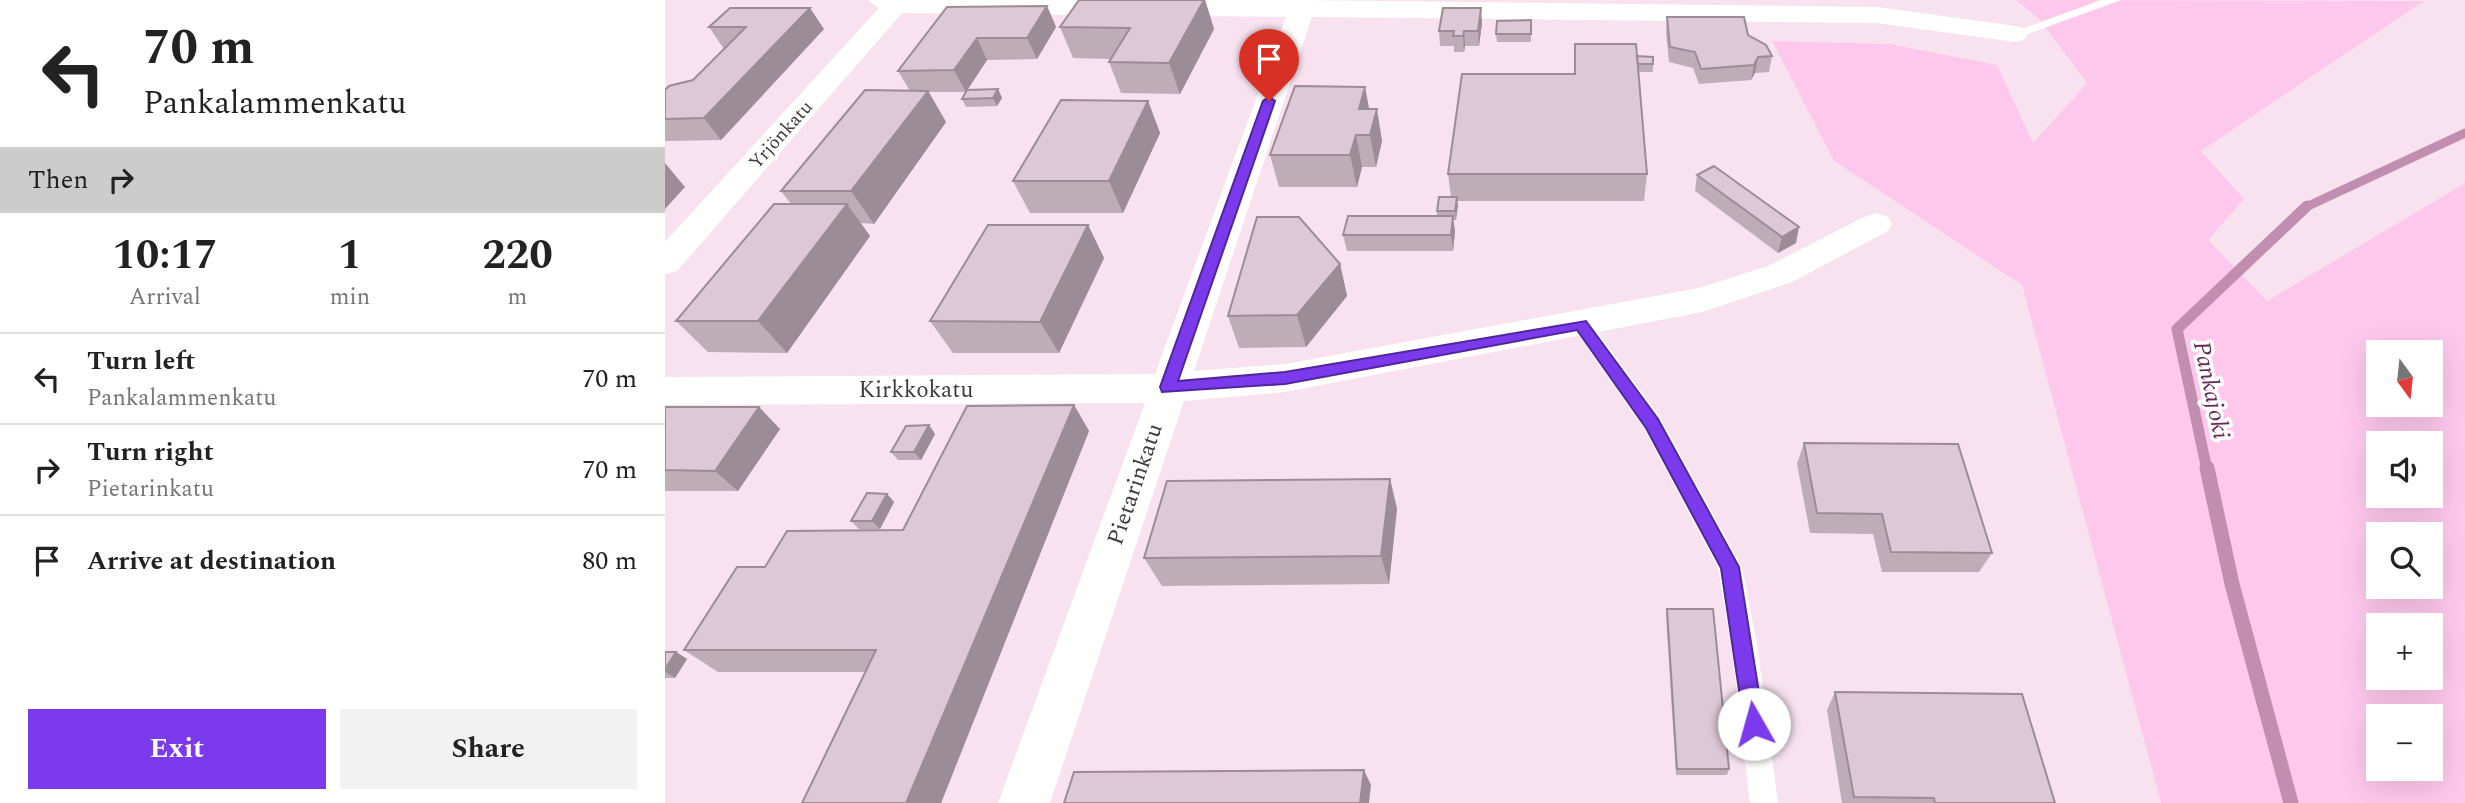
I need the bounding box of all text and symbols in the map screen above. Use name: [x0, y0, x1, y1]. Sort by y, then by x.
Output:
text: 70 m: [143, 11, 254, 86]
icon: left: [28, 28, 119, 119]
pin: [1239, 29, 1299, 101]
icon: arrive: [1250, 40, 1288, 78]
text: Pankalammenkatu: [143, 79, 406, 128]
street label: Yrjönkatu: [742, 94, 820, 176]
text: Then: [28, 160, 88, 200]
icon: right: [102, 161, 140, 199]
text: 10:17: [112, 224, 218, 287]
text: 1: [338, 224, 362, 287]
text: 220: [482, 224, 553, 287]
text: Arrival: [129, 280, 201, 315]
text: min: [330, 280, 370, 315]
text: m: [508, 280, 527, 315]
water label: Pankajoki: [2183, 338, 2239, 443]
north arrow: [2366, 340, 2443, 416]
map controls: [2366, 340, 2443, 781]
text: Turn left: [87, 341, 195, 381]
text: 70 m: [582, 359, 637, 399]
icon: left: [28, 360, 66, 398]
street label: Kirkkokatu: [859, 373, 973, 408]
text: Pankalammenkatu: [87, 381, 276, 416]
street label: Pietarinkatu: [1098, 419, 1173, 550]
button: sound: [2366, 431, 2443, 508]
text: Turn right: [87, 432, 214, 472]
text: 70 m: [582, 450, 637, 490]
icon: right: [28, 451, 66, 489]
text: Pietarinkatu: [87, 472, 214, 507]
button: search: [2366, 522, 2443, 599]
text: Arrive at destination: [87, 541, 336, 581]
text: 80 m: [582, 541, 637, 581]
icon: arrive: [28, 542, 66, 580]
button: +: [2366, 613, 2443, 690]
position arrow: [1717, 687, 1791, 761]
button: −: [2366, 704, 2443, 781]
button: Exit: [28, 709, 326, 789]
button: Share: [340, 709, 637, 789]

